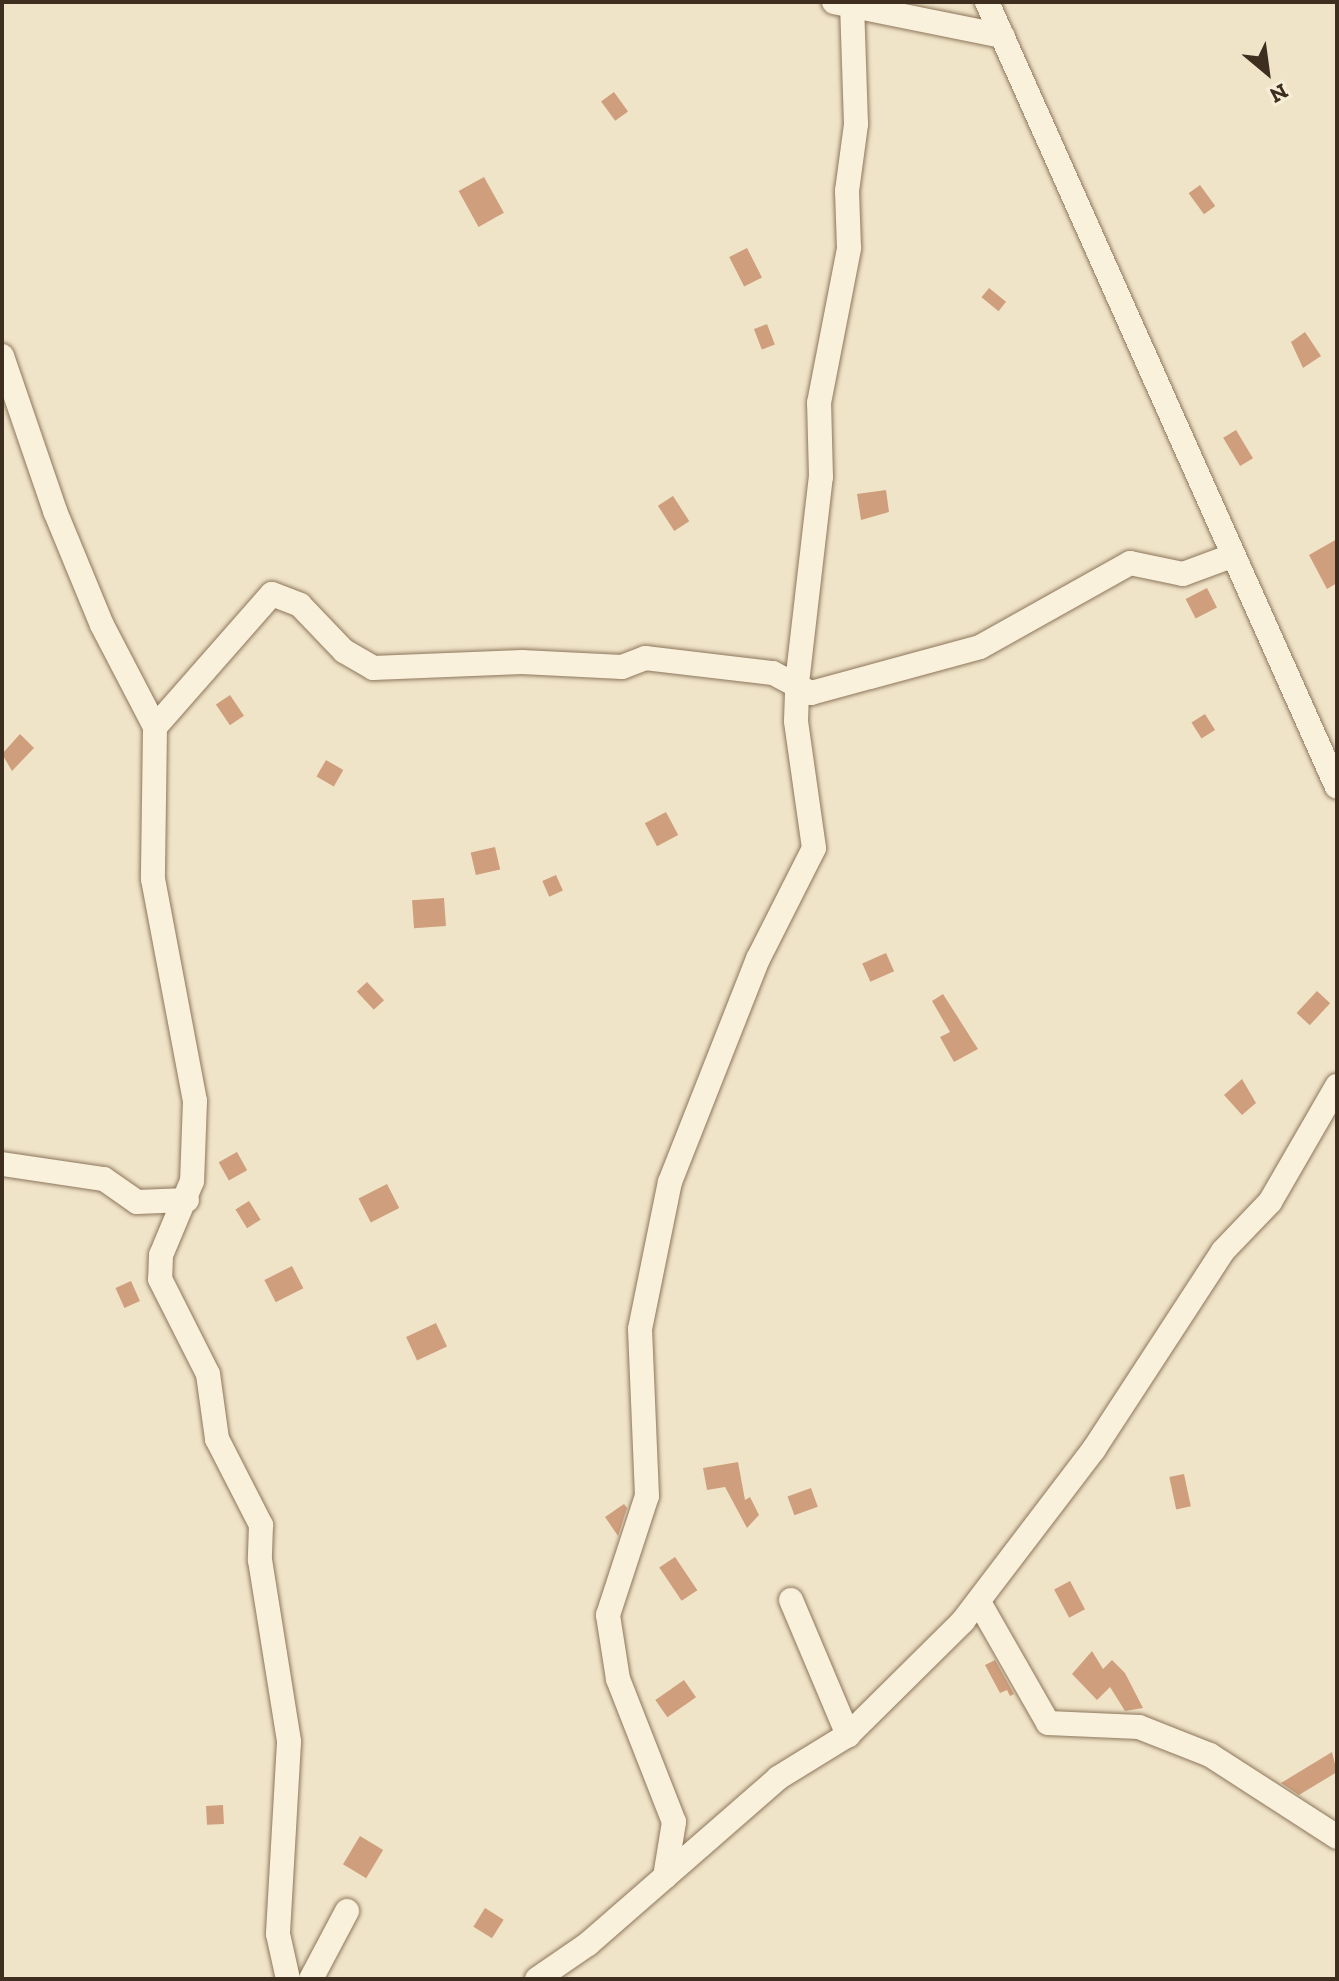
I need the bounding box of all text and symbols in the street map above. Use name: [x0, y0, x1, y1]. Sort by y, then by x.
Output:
north arrow: [1227, 32, 1307, 112]
text: N: [1265, 78, 1293, 109]

